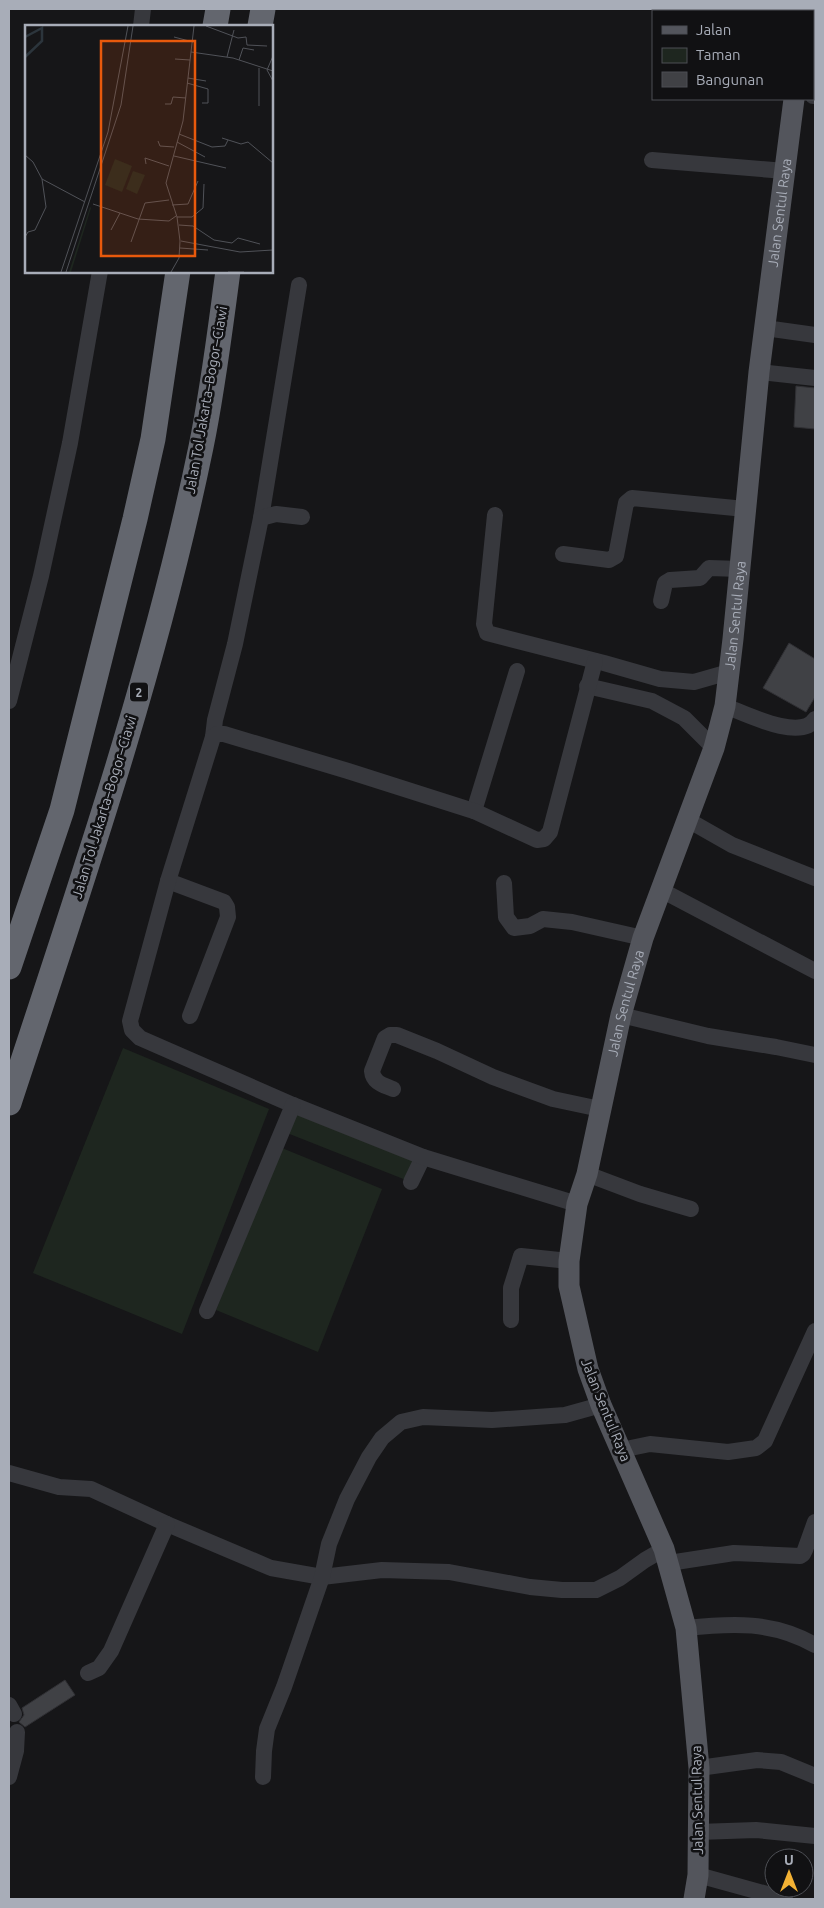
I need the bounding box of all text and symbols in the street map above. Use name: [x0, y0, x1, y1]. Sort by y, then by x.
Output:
legend: [652, 10, 814, 100]
text: Jalan: [696, 21, 731, 38]
inset map: [25, 25, 272, 272]
text: Taman: [696, 46, 741, 63]
text: Bangunan: [696, 71, 764, 88]
street label: Jalan Sentul Raya: [765, 157, 794, 268]
street label: Jalan Tol Jakarta–Bogor–Ciawi: [182, 305, 230, 495]
street label: Jalan Sentul Raya: [721, 560, 749, 671]
road number: 2: [130, 682, 148, 702]
street label: Jalan Tol Jakarta–Bogor–Ciawi: [69, 714, 139, 900]
street label: Jalan Sentul Raya: [604, 948, 647, 1058]
street label: Jalan Sentul Raya: [578, 1356, 634, 1464]
street label: Jalan Sentul Raya: [688, 1745, 706, 1855]
north arrow: [764, 1848, 814, 1898]
text: U: [784, 1852, 794, 1868]

